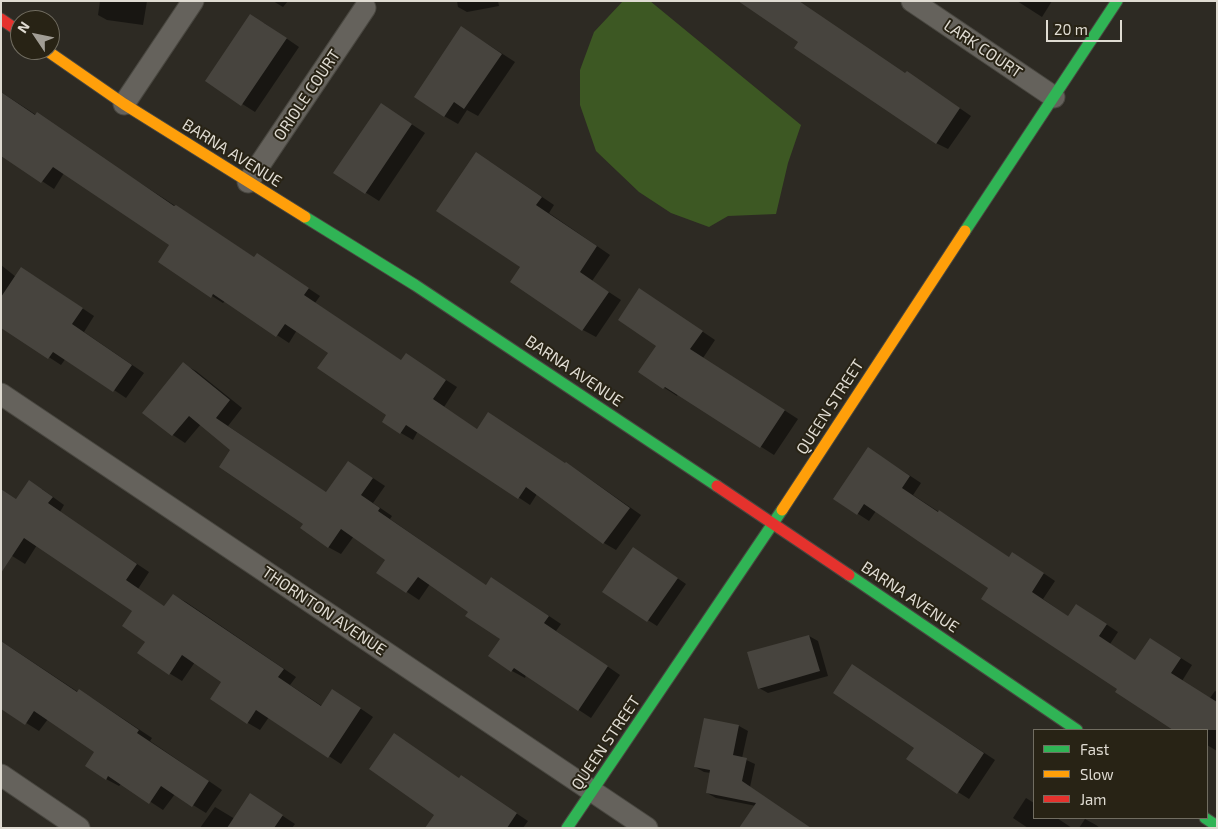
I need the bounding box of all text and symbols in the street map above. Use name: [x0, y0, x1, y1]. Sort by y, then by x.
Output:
north arrow: [10, 10, 60, 60]
scale bar: [1048, 10, 1124, 42]
street label: LARK COURT: [940, 16, 1026, 82]
text: N: [13, 18, 33, 36]
text: 20 m: [1054, 20, 1088, 38]
street label: ORIOLE COURT: [270, 46, 344, 144]
street label: BARNA AVENUE: [179, 115, 285, 191]
street label: BARNA AVENUE: [522, 331, 626, 411]
street label: QUEEN STREET: [792, 356, 868, 458]
street label: BARNA AVENUE: [858, 557, 962, 637]
street label: THORNTON AVENUE: [258, 562, 390, 660]
street label: QUEEN STREET: [567, 692, 645, 794]
legend: [1033, 729, 1208, 819]
text: Fast: [1080, 740, 1109, 758]
text: Slow: [1080, 765, 1114, 783]
text: Jam: [1080, 790, 1106, 808]

